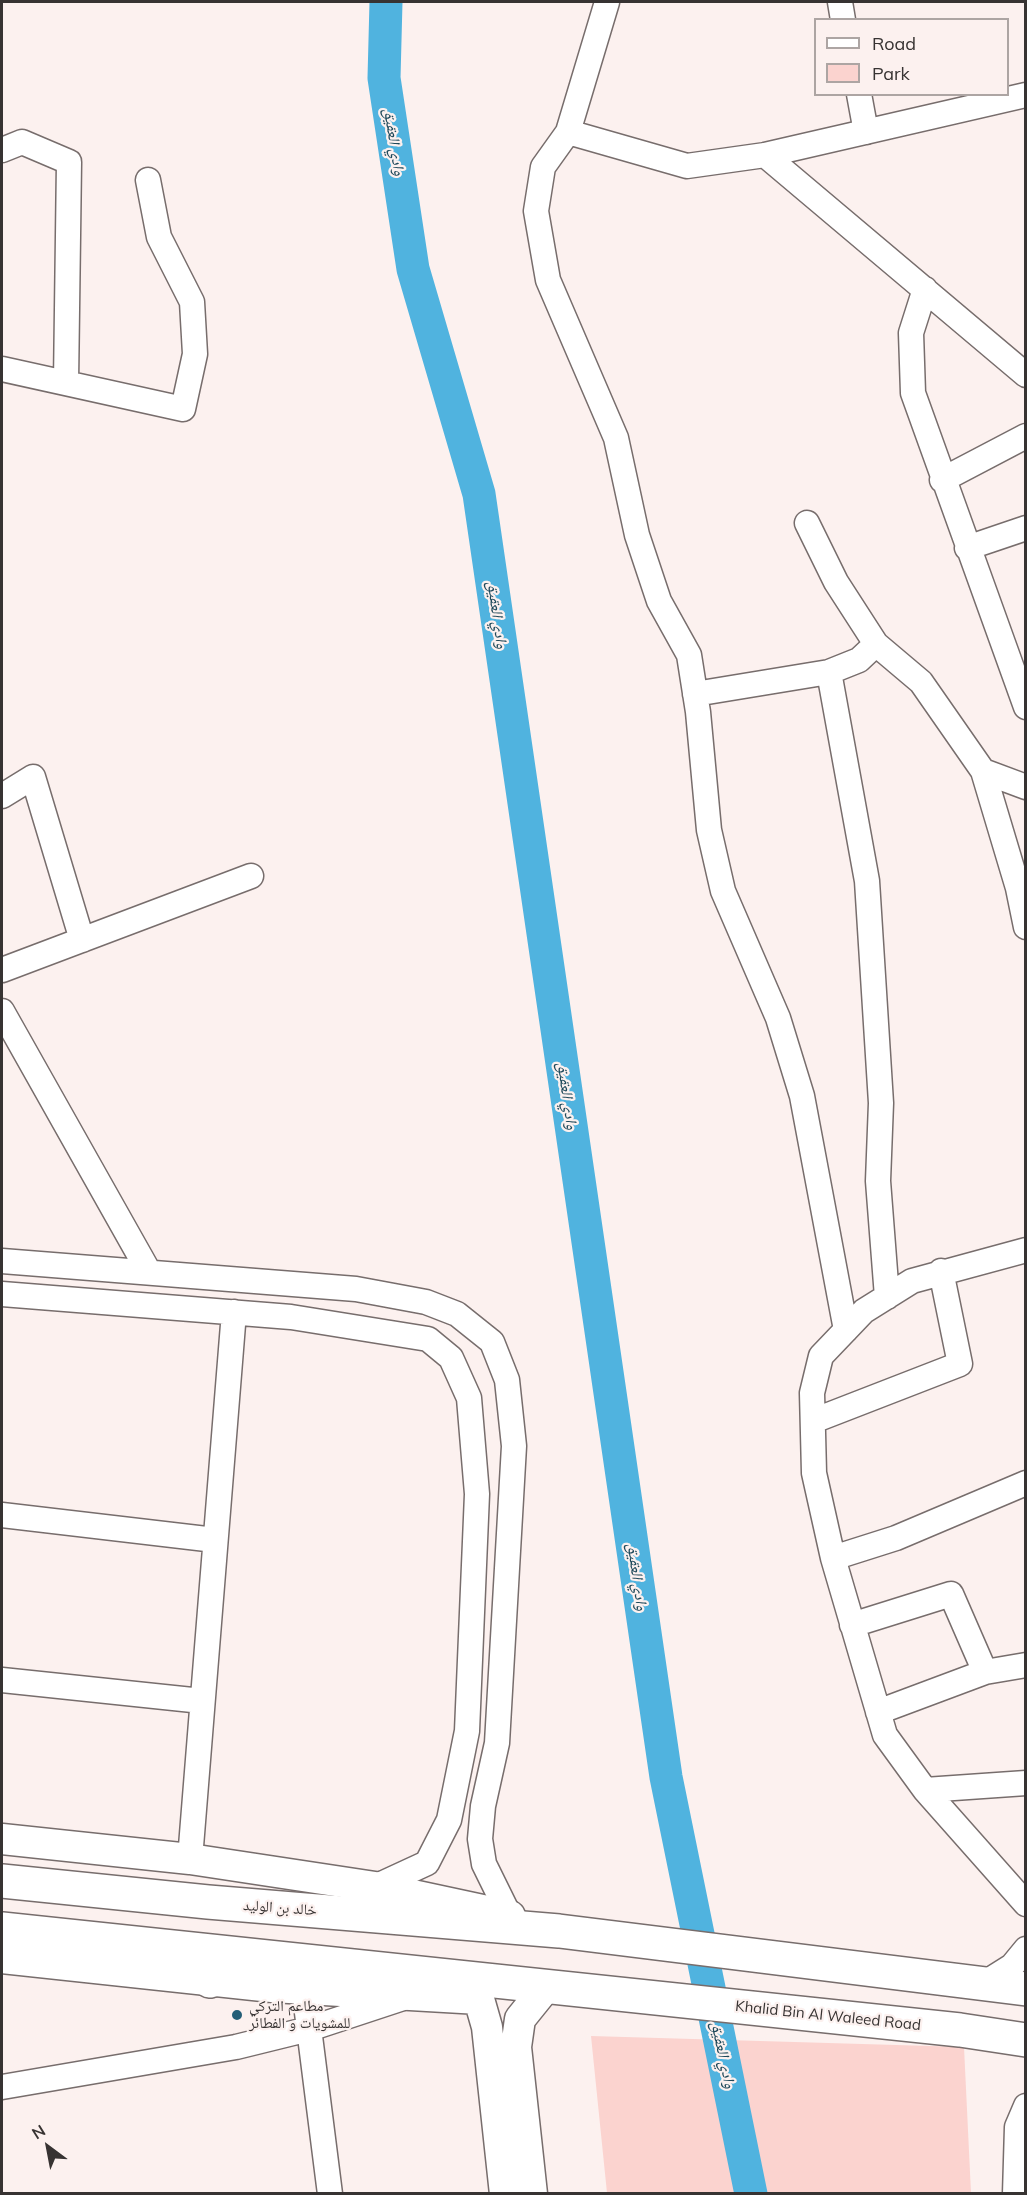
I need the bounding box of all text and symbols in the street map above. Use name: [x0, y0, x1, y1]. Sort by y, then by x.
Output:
legend: [814, 18, 1009, 96]
text: Road: [872, 32, 916, 55]
text: Park: [872, 62, 910, 85]
water label: وادي العقيق: [379, 107, 409, 177]
water label: وادي العقيق: [483, 580, 511, 650]
water label: وادي العقيق: [553, 1061, 581, 1131]
water label: وادي العقيق: [623, 1542, 651, 1612]
street label: خالد بن الوليد: [243, 1896, 317, 1920]
place label: مطاعم التركي للمشويات و الفطائر: [249, 1997, 350, 2032]
street label: Khalid Bin Al Waleed Road: [734, 1997, 922, 2035]
marker: مطاعم التركي للمشويات و الفطائر: [230, 2008, 244, 2022]
water label: وادي العقيق: [707, 2020, 739, 2090]
north arrow: [18, 2117, 78, 2177]
text: N: [28, 2120, 49, 2143]

